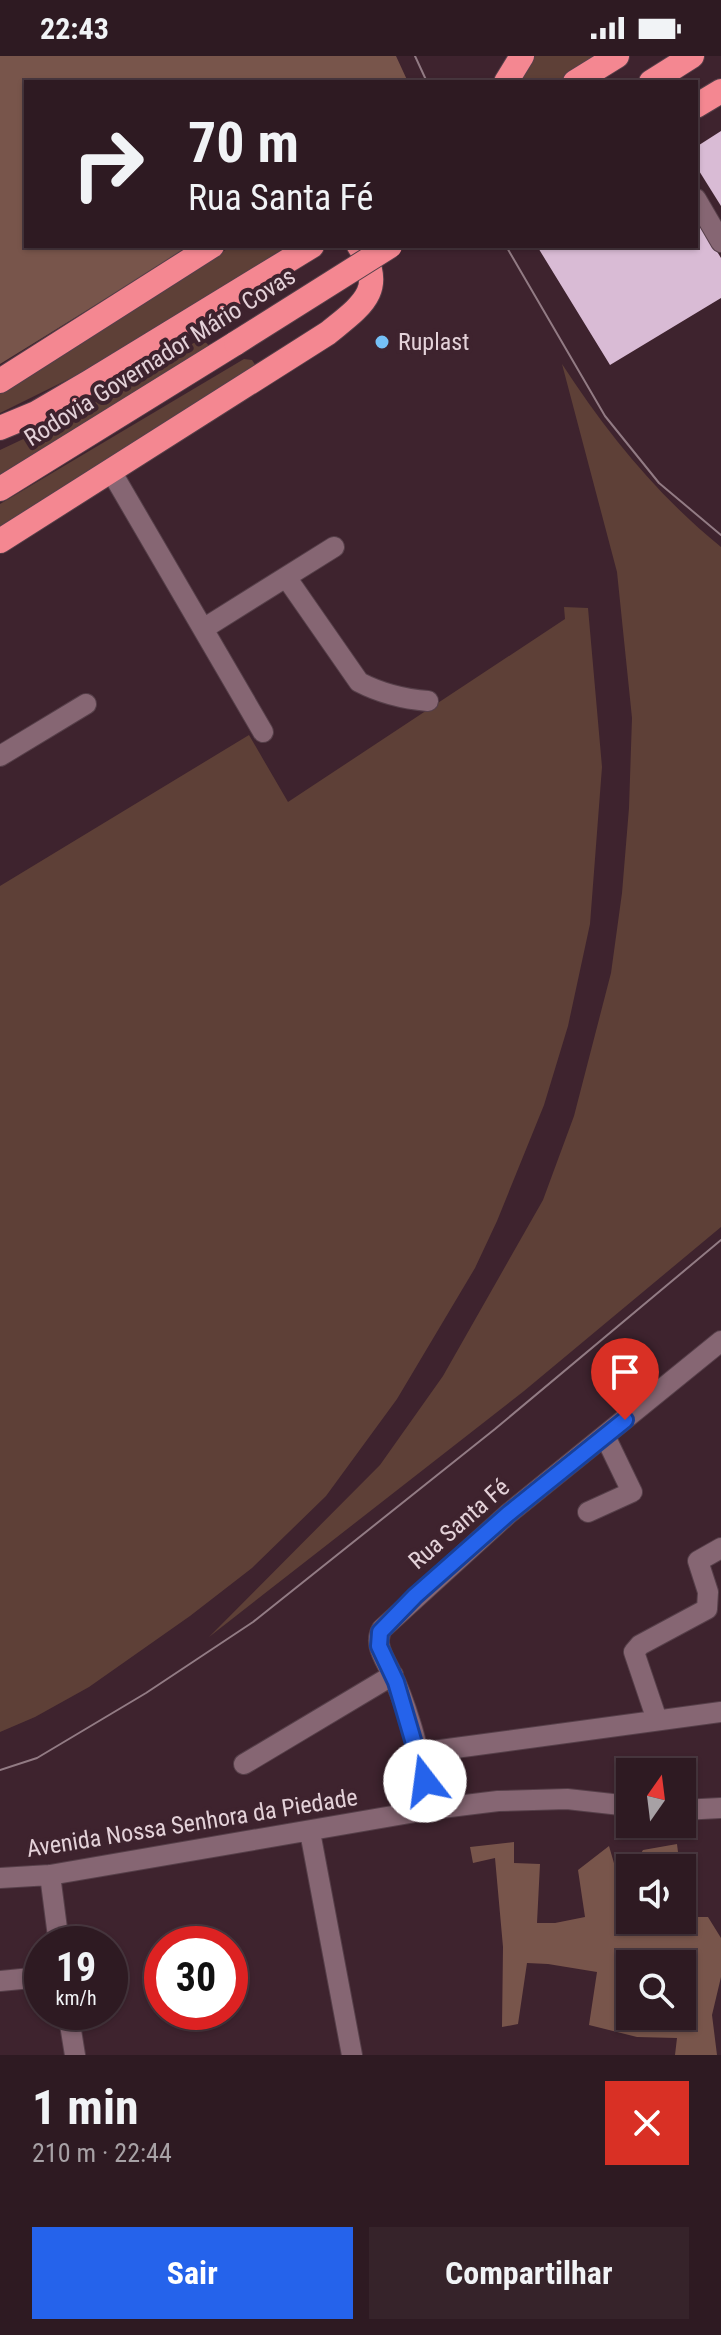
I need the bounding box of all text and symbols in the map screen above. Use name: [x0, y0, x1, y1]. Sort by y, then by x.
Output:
text: 22:43: [40, 11, 109, 46]
text: 70 m: [188, 110, 299, 176]
icon: right: [56, 112, 160, 216]
text: Rua Santa Fé: [188, 177, 373, 219]
street label: Rodovia Governador Mário Covas: [19, 262, 301, 452]
place label: Ruplast: [398, 328, 469, 356]
marker: Ruplast: [373, 333, 391, 351]
pin: [591, 1338, 659, 1420]
icon: arrive: [603, 1350, 647, 1394]
street label: Rua Santa Fé: [403, 1473, 515, 1575]
position arrow: [383, 1739, 467, 1823]
north arrow: [616, 1758, 696, 1838]
map controls: [616, 1758, 696, 2030]
street label: Avenida Nossa Senhora da Piedade: [24, 1783, 360, 1863]
button: sound: [616, 1854, 696, 1934]
speed limit sign: 30: [144, 1926, 248, 2030]
text: 19: [56, 1944, 96, 1991]
button: search: [616, 1950, 696, 2030]
text: km/h: [55, 1986, 97, 2010]
text: 1 min: [32, 2079, 139, 2136]
button: close: [605, 2081, 689, 2165]
text: 210 m · 22:44: [32, 2138, 172, 2168]
button: Sair: [32, 2227, 353, 2319]
button: Compartilhar: [369, 2227, 689, 2319]

